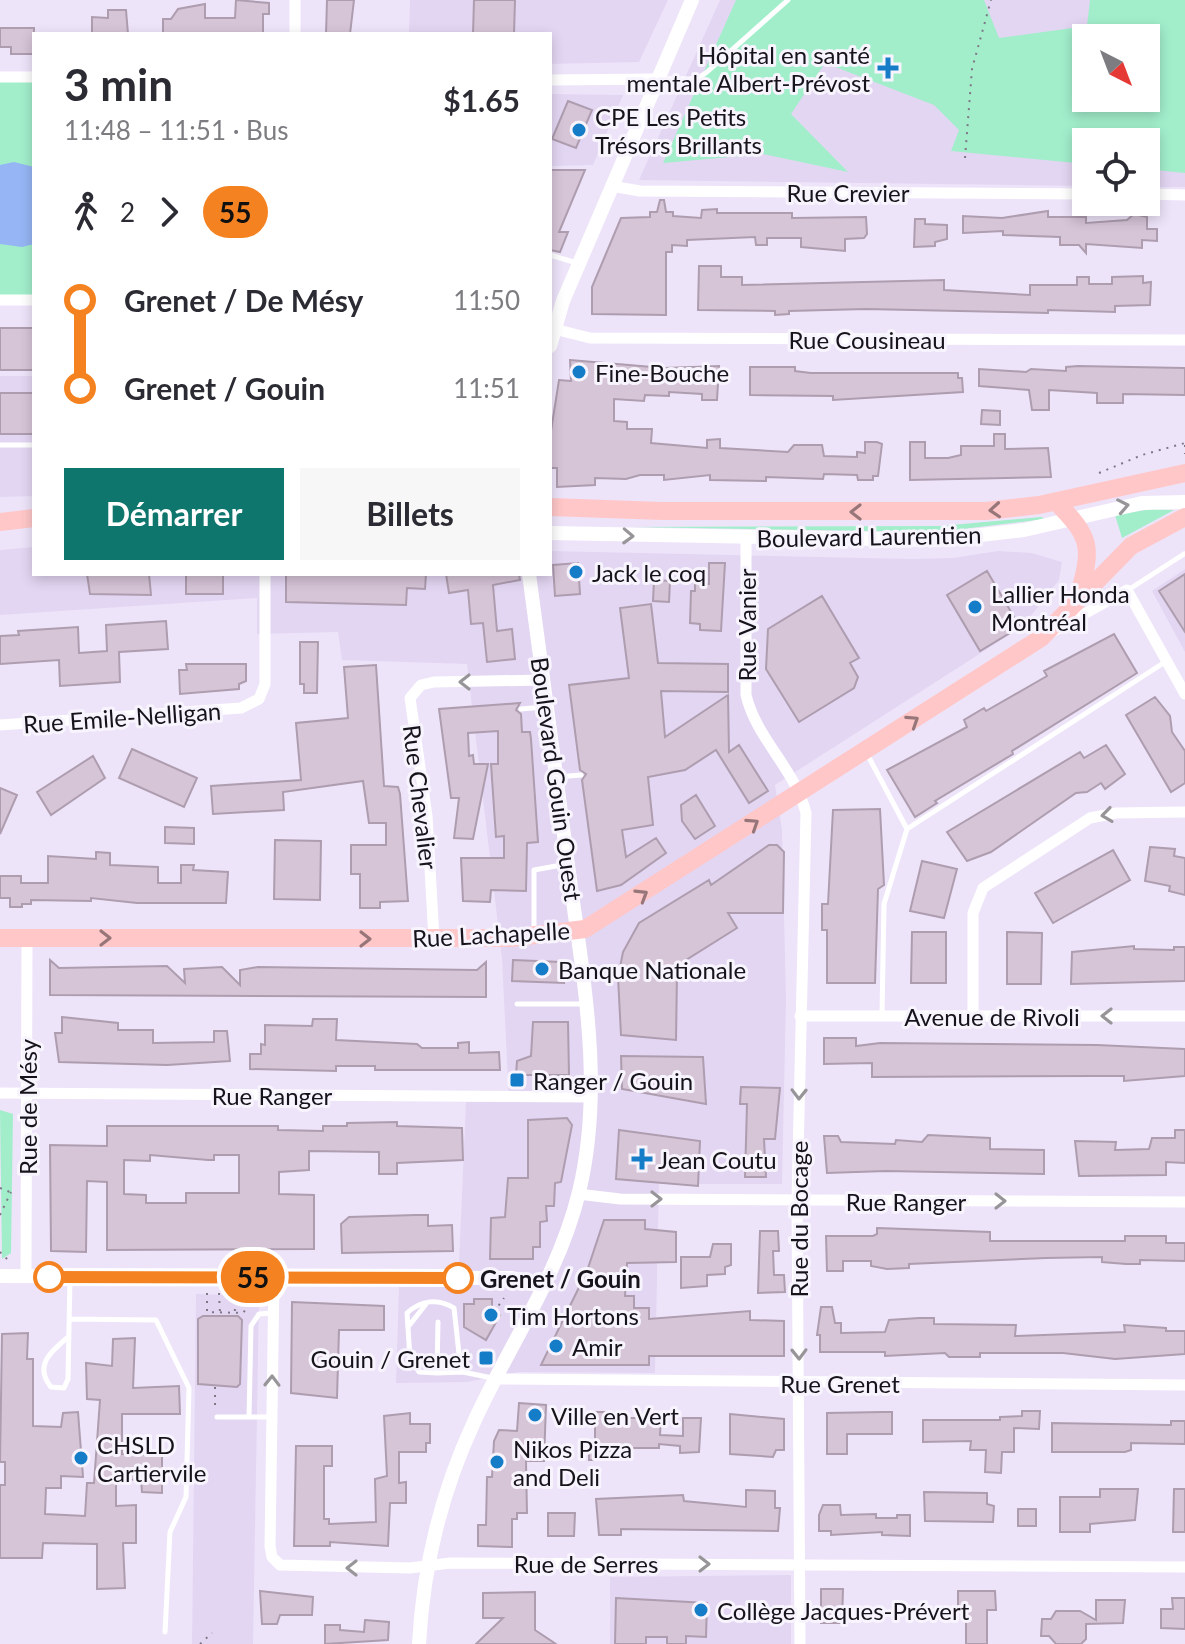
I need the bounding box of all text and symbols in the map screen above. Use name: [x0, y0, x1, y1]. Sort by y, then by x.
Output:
north arrow: [1072, 24, 1160, 112]
map controls: [1072, 24, 1160, 216]
place label: Hôpital en santé mentale Albert-Prévost: [626, 40, 870, 97]
marker: Hôpital en santé mentale Albert-Prévost: [877, 57, 899, 79]
text: 3 min: [64, 58, 173, 110]
text: $1.65: [443, 82, 520, 118]
place label: CPE Les Petits Trésors Brillants: [595, 102, 762, 159]
text: 11:48 – 11:51 · Bus: [64, 114, 288, 146]
marker: CPE Les Petits Trésors Brillants: [570, 121, 588, 139]
button: locate: [1072, 128, 1160, 216]
street label: Rue Crevier: [787, 178, 910, 207]
icon: walk: [64, 190, 108, 234]
icon: forward: [147, 190, 191, 234]
text: 55: [219, 195, 252, 229]
text: 2: [120, 196, 135, 228]
text: Grenet / De Mésy: [124, 282, 363, 318]
text: 11:50: [453, 284, 520, 316]
street label: Rue Cousineau: [788, 325, 946, 354]
place label: Fine-Bouche: [595, 358, 729, 387]
marker: Fine-Bouche: [570, 363, 588, 381]
text: Grenet / Gouin: [124, 370, 325, 406]
text: 11:51: [453, 372, 520, 404]
button: Démarrer: [64, 468, 284, 560]
button: Billets: [300, 468, 520, 560]
one-way arrow: [1116, 499, 1129, 516]
one-way arrow: [988, 501, 1001, 518]
one-way arrow: [849, 504, 862, 521]
street label: Boulevard Laurentien: [756, 520, 982, 552]
one-way arrow: [622, 528, 635, 545]
place label: Jack le coq: [592, 558, 706, 587]
marker: Jack le coq: [567, 563, 585, 581]
street label: Rue Vanier: [732, 568, 761, 681]
place label: Lallier Honda Montréal: [991, 579, 1130, 636]
marker: Lallier Honda Montréal: [966, 598, 984, 616]
street label: Boulevard Gouin Ouest: [526, 655, 589, 903]
one-way arrow: [458, 673, 471, 691]
street label: Rue Emile-Nelligan: [22, 696, 222, 738]
one-way arrow: [904, 716, 918, 731]
street label: Rue Chevalier: [398, 723, 444, 871]
one-way arrow: [1100, 806, 1114, 823]
one-way arrow: [744, 819, 759, 834]
one-way arrow: [634, 889, 648, 904]
street label: Rue Lachapelle: [411, 915, 571, 953]
one-way arrow: [99, 929, 112, 947]
one-way arrow: [359, 930, 372, 948]
place label: Banque Nationale: [558, 955, 746, 984]
marker: Banque Nationale: [533, 960, 551, 978]
street label: Avenue de Rivoli: [904, 1002, 1080, 1031]
one-way arrow: [1100, 1007, 1113, 1025]
street label: Rue de Mésy: [13, 1038, 42, 1175]
place label: Ranger / Gouin: [533, 1066, 693, 1095]
marker: Ranger / Gouin: [508, 1071, 526, 1089]
street label: Rue Ranger: [212, 1081, 333, 1110]
one-way arrow: [790, 1088, 807, 1101]
street label: Rue du Bocage: [784, 1141, 813, 1298]
place label: Jean Coutu: [658, 1145, 777, 1174]
marker: Jean Coutu: [633, 1150, 651, 1168]
street label: Rue Ranger: [846, 1187, 967, 1216]
one-way arrow: [650, 1191, 663, 1208]
one-way arrow: [994, 1192, 1007, 1210]
line badge: 55: [217, 1251, 289, 1303]
text: 55: [237, 1260, 269, 1294]
unlabelled marker: [34, 1262, 64, 1292]
marker: Grenet / Gouin: [443, 1263, 473, 1293]
place label: Grenet / Gouin: [480, 1264, 641, 1293]
place label: Tim Hortons: [507, 1301, 639, 1330]
marker: Tim Hortons: [482, 1306, 500, 1324]
place label: Amir: [572, 1332, 623, 1361]
marker: Amir: [547, 1337, 565, 1355]
place label: Gouin / Grenet: [310, 1344, 470, 1373]
one-way arrow: [790, 1348, 807, 1361]
marker: Gouin / Grenet: [477, 1349, 495, 1367]
street label: Rue Grenet: [780, 1369, 900, 1398]
one-way arrow: [263, 1374, 281, 1387]
place label: Ville en Vert: [551, 1401, 679, 1430]
marker: Ville en Vert: [526, 1406, 544, 1424]
place label: CHSLD Cartiervile: [97, 1430, 206, 1487]
place label: Nikos Pizza and Deli: [513, 1434, 632, 1491]
marker: CHSLD Cartiervile: [72, 1449, 90, 1467]
marker: Nikos Pizza and Deli: [488, 1453, 506, 1471]
street label: Rue de Serres: [514, 1549, 658, 1578]
one-way arrow: [698, 1555, 711, 1573]
one-way arrow: [345, 1559, 358, 1577]
place label: Collège Jacques-Prévert: [717, 1596, 970, 1625]
marker: Collège Jacques-Prévert: [692, 1601, 710, 1619]

